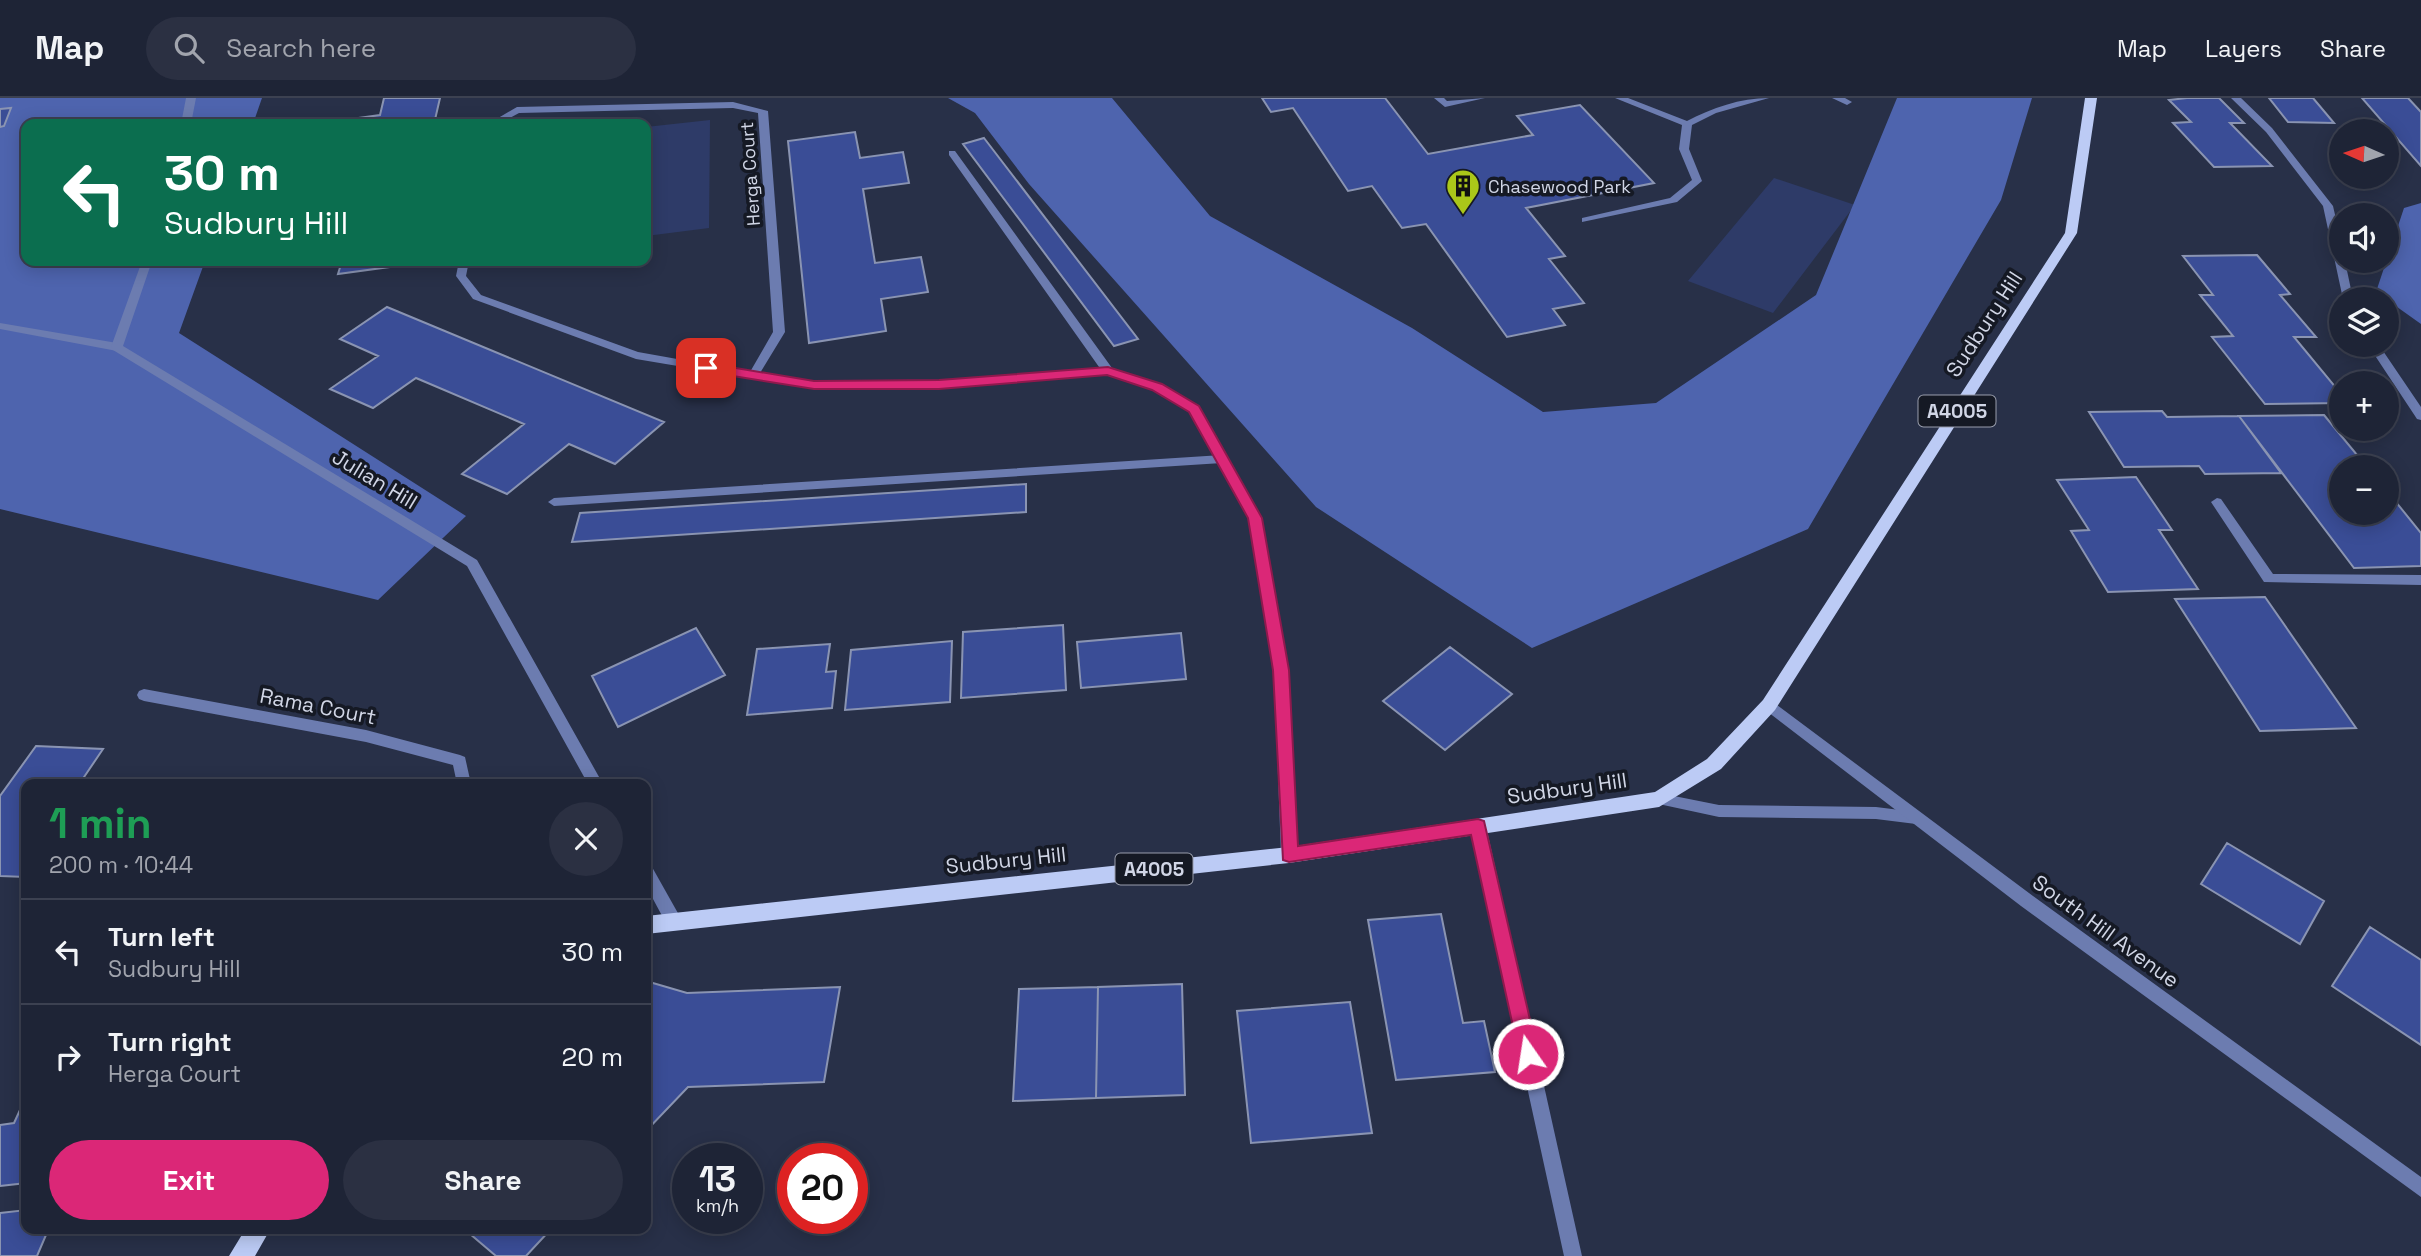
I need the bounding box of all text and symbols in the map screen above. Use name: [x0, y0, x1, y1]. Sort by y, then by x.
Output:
search box: [146, 17, 636, 80]
text: Map: [35, 27, 104, 69]
icon: search: [170, 29, 208, 67]
text: Search here: [226, 31, 376, 65]
text: Map: [2117, 33, 2167, 64]
text: Layers: [2205, 33, 2282, 64]
text: Share: [2320, 33, 2386, 64]
north arrow: [2329, 119, 2399, 189]
map controls: [2329, 119, 2399, 525]
street label: Herga Court: [735, 121, 765, 227]
text: 30 m: [164, 142, 280, 204]
icon: left: [49, 147, 140, 238]
building icon: Chasewood Park: [1444, 167, 1482, 216]
place label: Chasewood Park: [1488, 175, 1631, 198]
text: Sudbury Hill: [164, 203, 348, 243]
button: sound: [2329, 203, 2399, 273]
street label: Sudbury Hill: [1940, 266, 2028, 382]
button: layers: [2329, 287, 2399, 357]
pin: [676, 338, 736, 398]
icon: arrive: [687, 349, 725, 387]
button: +: [2329, 371, 2399, 441]
road number: A4005: [1918, 396, 1996, 426]
street label: Julian Hill: [327, 443, 423, 515]
button: −: [2329, 455, 2399, 525]
street label: Rama Court: [258, 682, 378, 730]
street label: Sudbury Hill: [1505, 766, 1629, 810]
text: 1 min: [49, 797, 152, 850]
button: close: [549, 802, 623, 876]
street label: Sudbury Hill: [944, 840, 1068, 880]
text: 200 m · 10:44: [49, 850, 193, 880]
road number: A4005: [1116, 854, 1192, 884]
street label: South Hill Avenue: [2027, 869, 2185, 993]
text: Turn left: [108, 920, 215, 954]
icon: left: [49, 933, 87, 971]
text: 30 m: [562, 935, 623, 969]
text: Sudbury Hill: [108, 954, 241, 984]
position arrow: [1491, 1017, 1565, 1091]
text: Turn right: [108, 1025, 232, 1059]
icon: right: [49, 1038, 87, 1076]
text: 20 m: [562, 1040, 623, 1074]
text: Herga Court: [108, 1059, 241, 1089]
button: Exit: [49, 1140, 329, 1220]
button: Share: [343, 1140, 623, 1220]
speed limit sign: 20: [777, 1143, 868, 1234]
text: 13: [699, 1157, 736, 1201]
text: km/h: [696, 1194, 739, 1217]

